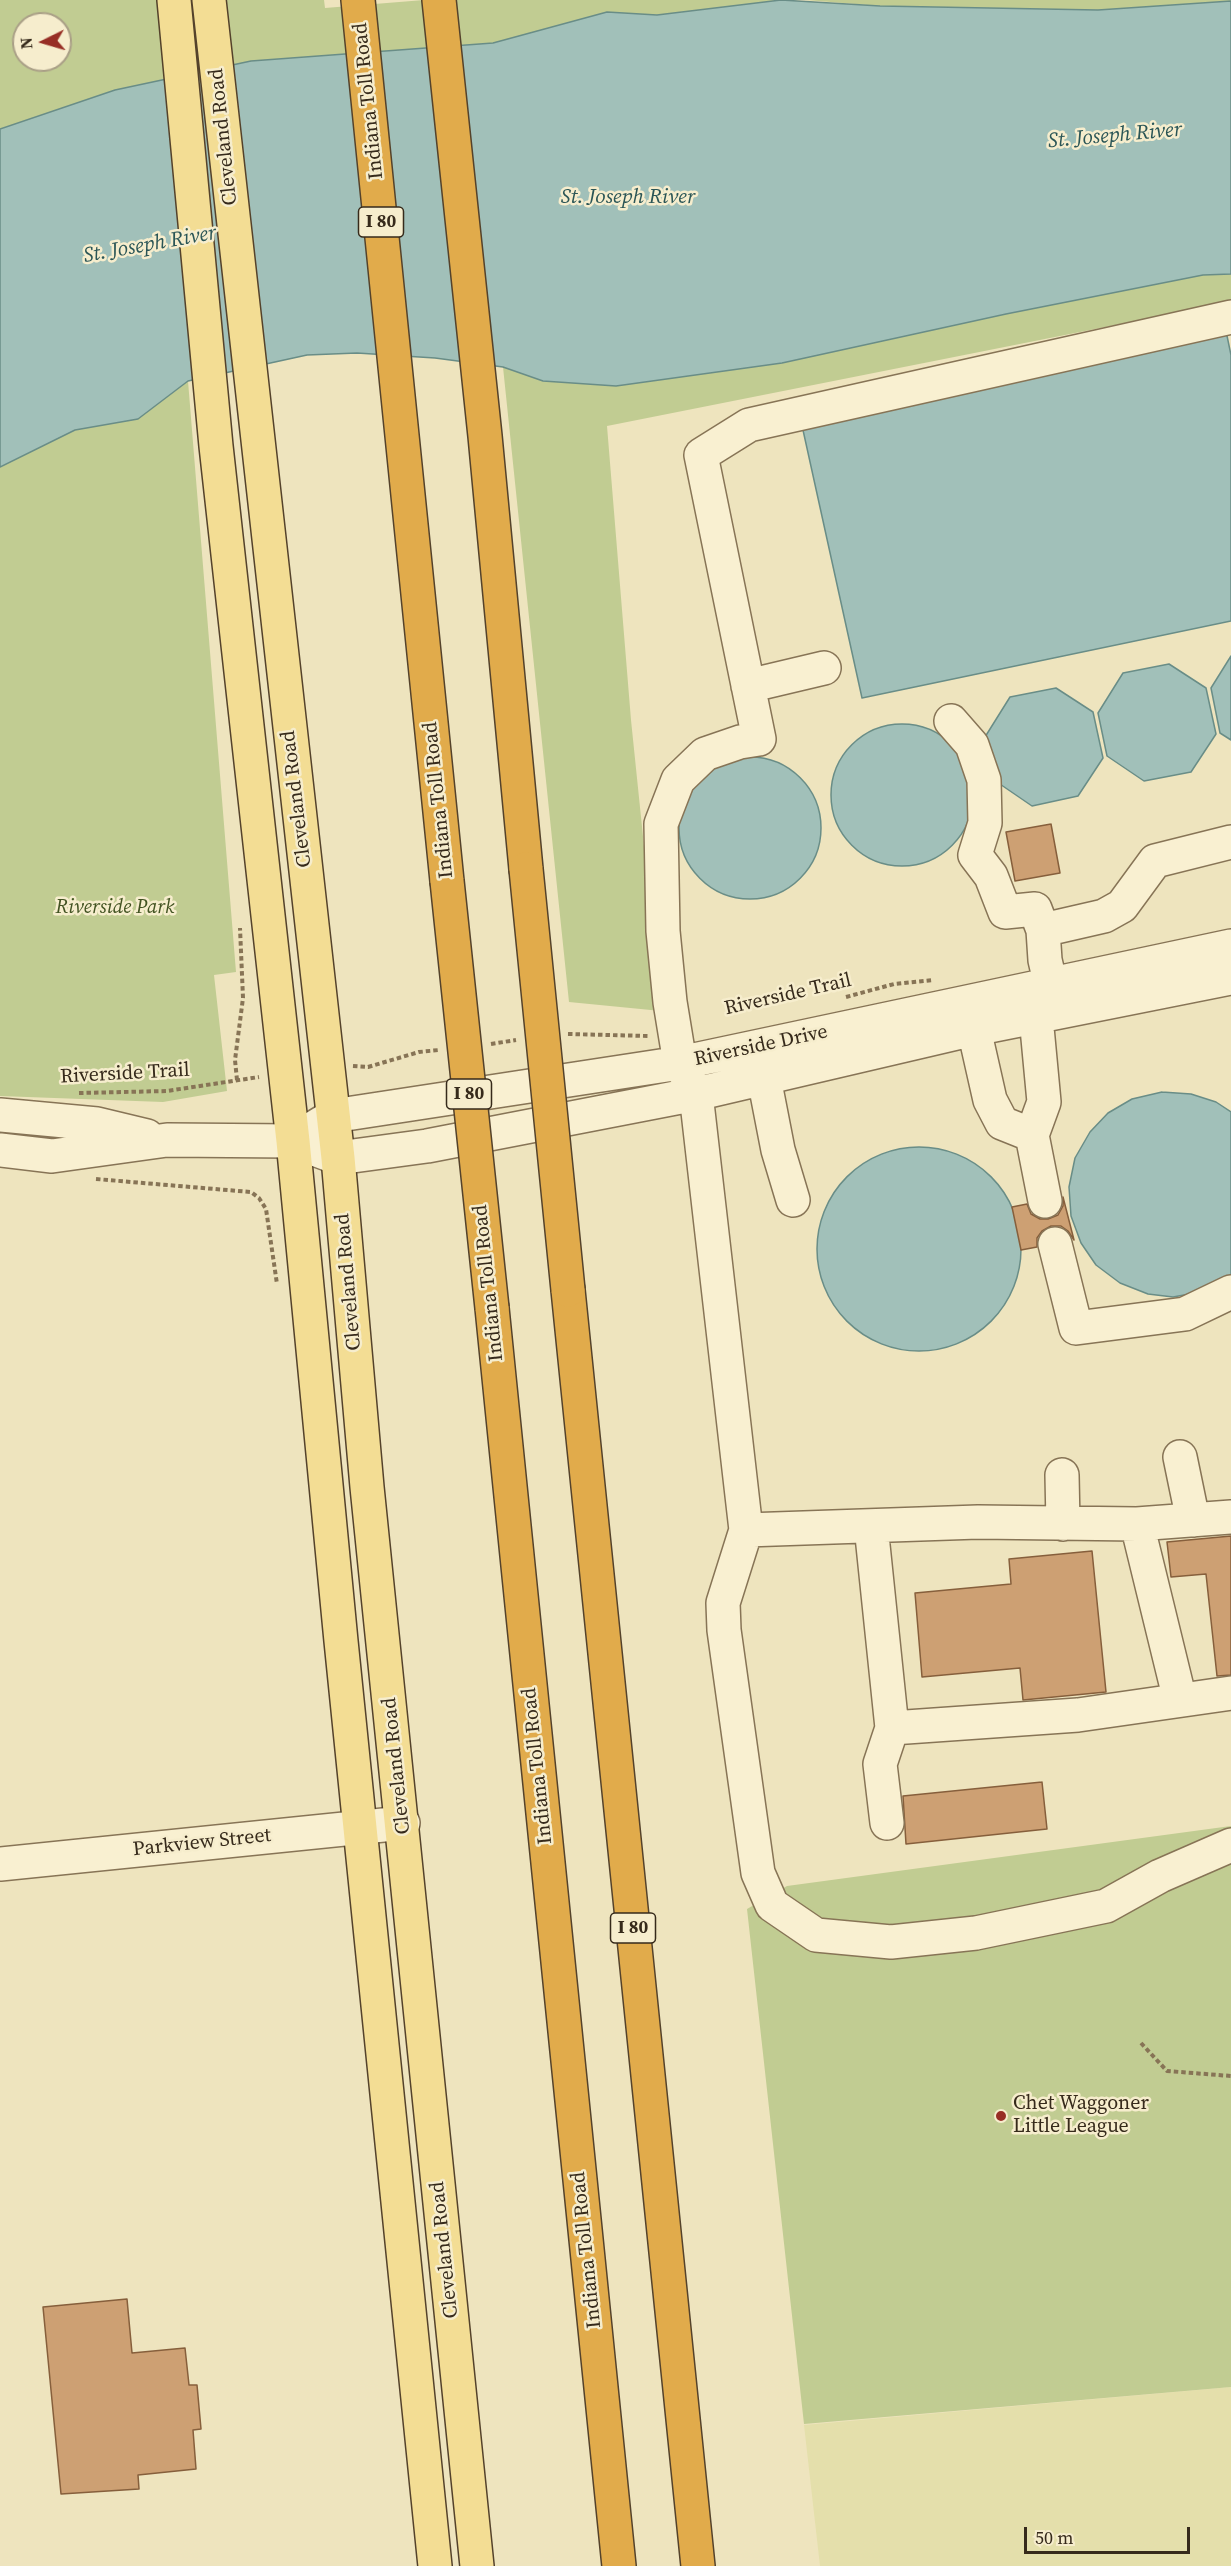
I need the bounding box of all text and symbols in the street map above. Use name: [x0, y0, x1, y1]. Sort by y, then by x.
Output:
north arrow: [12, 12, 72, 72]
street label: Indiana Toll Road: [349, 22, 389, 180]
text: N: [15, 37, 38, 50]
street label: Cleveland Road: [205, 67, 243, 207]
water label: St. Joseph River: [1047, 118, 1183, 154]
water label: St. Joseph River: [561, 185, 695, 211]
road number: I 80: [358, 207, 404, 237]
water label: St. Joseph River: [82, 221, 218, 269]
street label: Indiana Toll Road: [419, 721, 459, 879]
street label: Cleveland Road: [277, 729, 317, 869]
park label: Riverside Park: [56, 896, 174, 920]
street label: Riverside Trail: [722, 969, 854, 1021]
street label: Riverside Drive: [692, 1020, 830, 1072]
street label: Riverside Trail: [60, 1059, 190, 1089]
road number: I 80: [446, 1079, 492, 1109]
street label: Indiana Toll Road: [469, 1204, 509, 1362]
street label: Cleveland Road: [331, 1212, 367, 1352]
street label: Indiana Toll Road: [518, 1687, 558, 1845]
street label: Cleveland Road: [378, 1696, 416, 1836]
street label: Parkview Street: [132, 1824, 272, 1862]
road number: I 80: [610, 1913, 656, 1943]
place label: Chet Waggoner Little League: [1013, 2092, 1149, 2139]
marker: Chet Waggoner Little League: [994, 2109, 1008, 2123]
street label: Indiana Toll Road: [567, 2171, 607, 2329]
street label: Cleveland Road: [426, 2180, 464, 2320]
scale bar: [1027, 2515, 1194, 2553]
text: 50 m: [1035, 2525, 1073, 2550]

